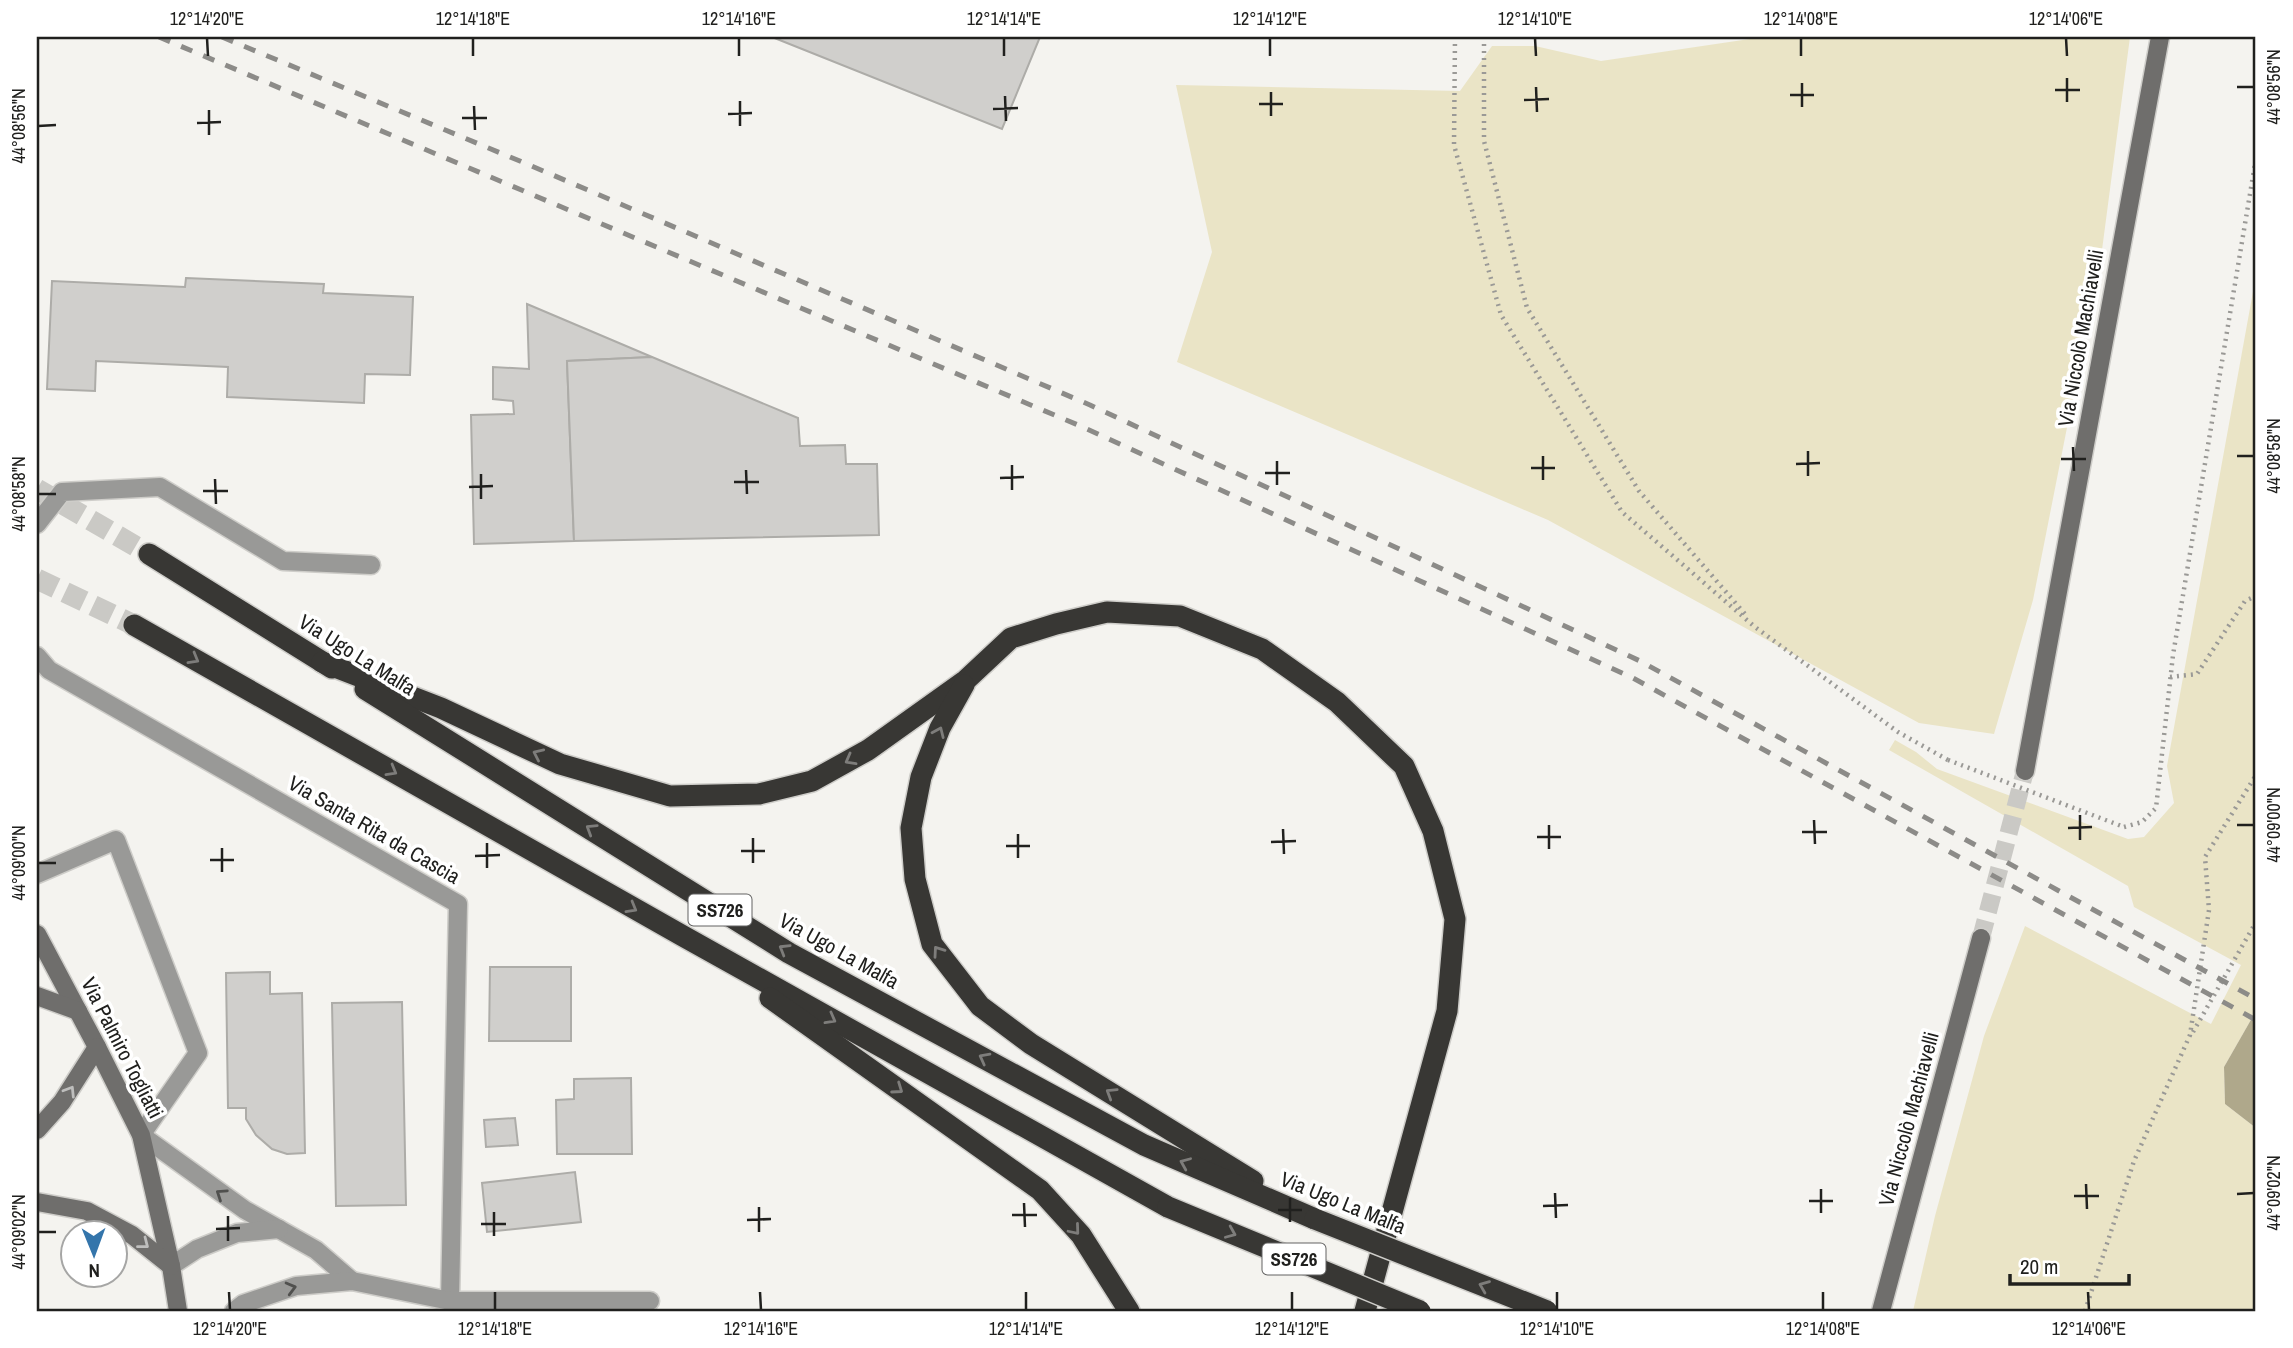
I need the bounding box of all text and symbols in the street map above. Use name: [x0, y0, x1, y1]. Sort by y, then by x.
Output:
text: 12°14'20"E: [170, 6, 244, 31]
text: 12°14'18"E: [436, 6, 510, 31]
text: 12°14'16"E: [702, 6, 776, 31]
text: 12°14'14"E: [967, 6, 1041, 31]
text: 12°14'12"E: [1233, 6, 1307, 31]
text: 12°14'10"E: [1498, 6, 1572, 31]
text: 12°14'08"E: [1764, 6, 1838, 31]
text: 12°14'06"E: [2029, 6, 2103, 31]
text: 44°08'56"N: [2261, 49, 2286, 125]
text: 44°08'56"N: [6, 88, 31, 164]
street label: Via Niccolò Machiavelli: [2051, 247, 2110, 429]
text: 44°08'58"N: [2261, 418, 2286, 494]
text: 44°08'58"N: [6, 456, 31, 532]
street label: Via Ugo La Malfa: [293, 607, 422, 702]
one-way arrow: [186, 651, 199, 664]
one-way arrow: [931, 727, 945, 739]
one-way arrow: [533, 748, 545, 762]
one-way arrow: [844, 752, 857, 765]
one-way arrow: [384, 763, 397, 776]
street label: Via Santa Rita da Cascia: [283, 768, 466, 891]
text: 44°09'00"N: [2261, 787, 2286, 863]
text: 44°09'00"N: [6, 825, 31, 901]
one-way arrow: [585, 825, 598, 838]
road number: SS726: [688, 894, 752, 926]
one-way arrow: [625, 899, 638, 912]
street label: Via Ugo La Malfa: [774, 906, 905, 996]
one-way arrow: [778, 945, 791, 958]
one-way arrow: [934, 946, 946, 959]
street label: Via Palmiro Togliatti: [74, 972, 170, 1123]
one-way arrow: [823, 1011, 836, 1024]
street label: Via Niccolò Machiavelli: [1871, 1028, 1946, 1209]
one-way arrow: [978, 1053, 991, 1066]
one-way arrow: [890, 1081, 903, 1093]
one-way arrow: [61, 1085, 74, 1098]
one-way arrow: [1106, 1089, 1119, 1102]
text: 44°09'02"N: [2261, 1155, 2286, 1231]
one-way arrow: [1180, 1157, 1193, 1171]
street label: Via Ugo La Malfa: [1276, 1164, 1411, 1241]
one-way arrow: [216, 1190, 229, 1202]
text: 44°09'02"N: [6, 1194, 31, 1270]
north arrow: [60, 1218, 130, 1288]
one-way arrow: [1067, 1223, 1080, 1235]
one-way arrow: [1224, 1224, 1236, 1238]
one-way arrow: [136, 1236, 149, 1248]
scale bar: [2010, 1243, 2128, 1287]
road number: SS726: [1262, 1244, 1326, 1274]
text: 20 m: [2020, 1252, 2058, 1281]
text: N: [88, 1258, 100, 1284]
one-way arrow: [1478, 1281, 1490, 1295]
one-way arrow: [284, 1282, 296, 1296]
text: 12°14'20"E: [193, 1316, 267, 1341]
text: 12°14'18"E: [458, 1316, 532, 1341]
text: 12°14'16"E: [724, 1316, 798, 1341]
text: 12°14'14"E: [989, 1316, 1063, 1341]
text: 12°14'12"E: [1255, 1316, 1329, 1341]
text: 12°14'10"E: [1520, 1316, 1594, 1341]
text: 12°14'08"E: [1786, 1316, 1860, 1341]
text: 12°14'06"E: [2052, 1316, 2126, 1341]

